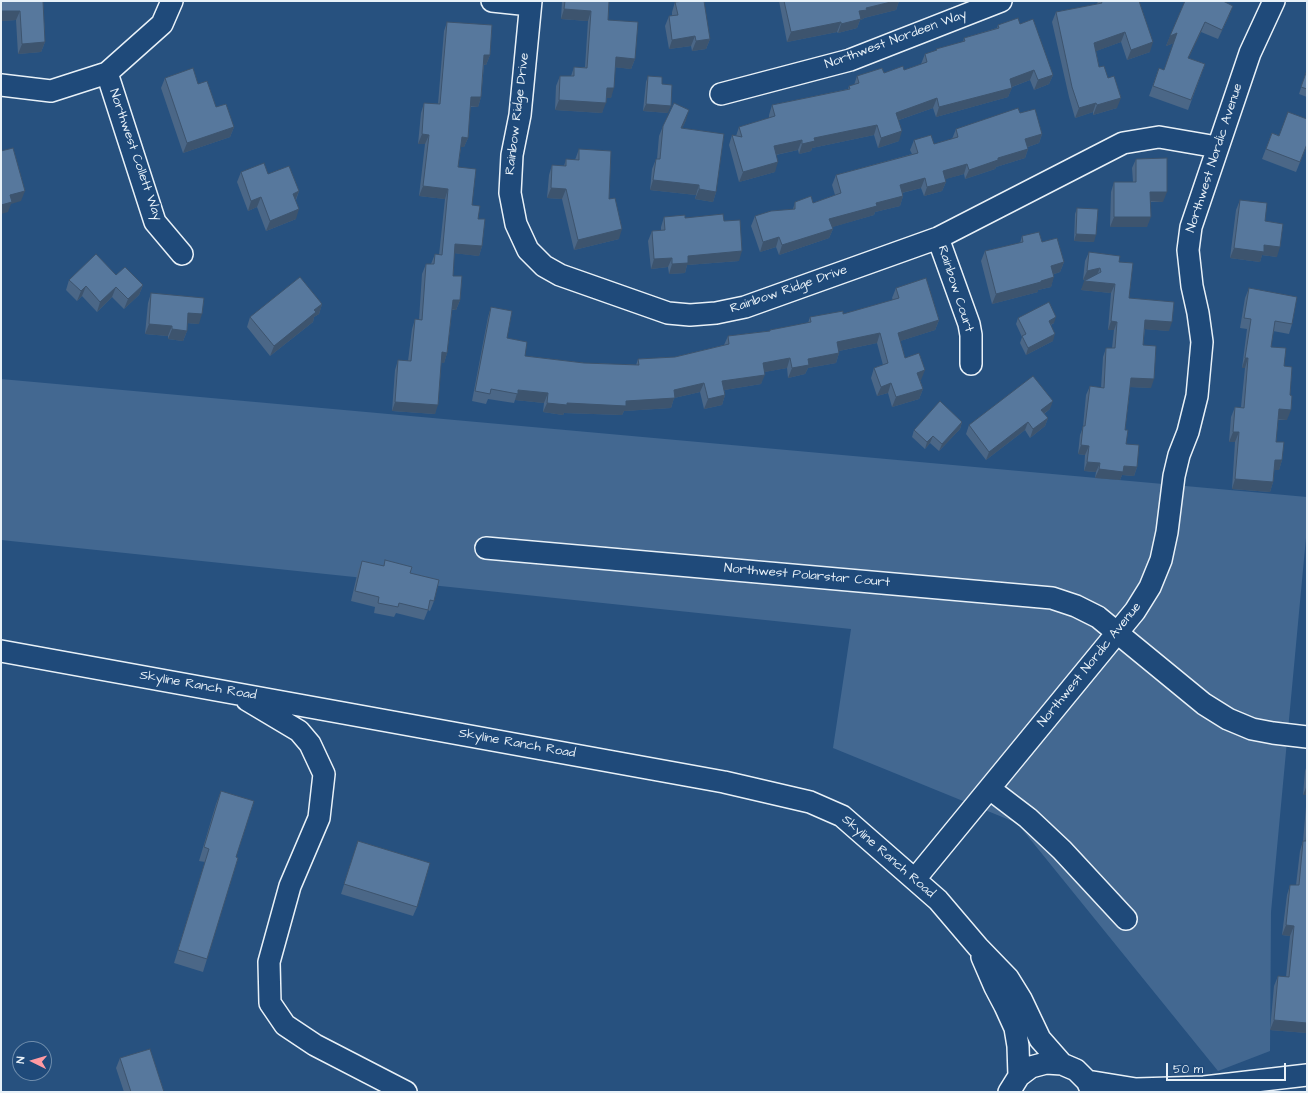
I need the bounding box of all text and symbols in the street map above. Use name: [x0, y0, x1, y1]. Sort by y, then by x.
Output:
street label: Northwest Nordeen Way: [823, 7, 969, 73]
street label: Rainbow Ridge Drive: [503, 52, 533, 176]
street label: Northwest Nordic Avenue: [1184, 82, 1246, 234]
street label: Northwest Collett Way: [105, 87, 165, 223]
street label: Rainbow Court: [934, 244, 976, 334]
street label: Rainbow Ridge Drive: [728, 263, 850, 317]
street label: Northwest Polarstar Court: [723, 561, 891, 591]
street label: Northwest Nordic Avenue: [1035, 600, 1145, 730]
street label: Skyline Ranch Road: [138, 668, 258, 704]
street label: Skyline Ranch Road: [457, 726, 577, 762]
street label: Skyline Ranch Road: [838, 812, 938, 902]
north arrow: [12, 1041, 52, 1081]
scale bar: [1168, 1055, 1288, 1081]
text: N: [13, 1056, 28, 1064]
text: 50 m: [1173, 1061, 1203, 1078]

